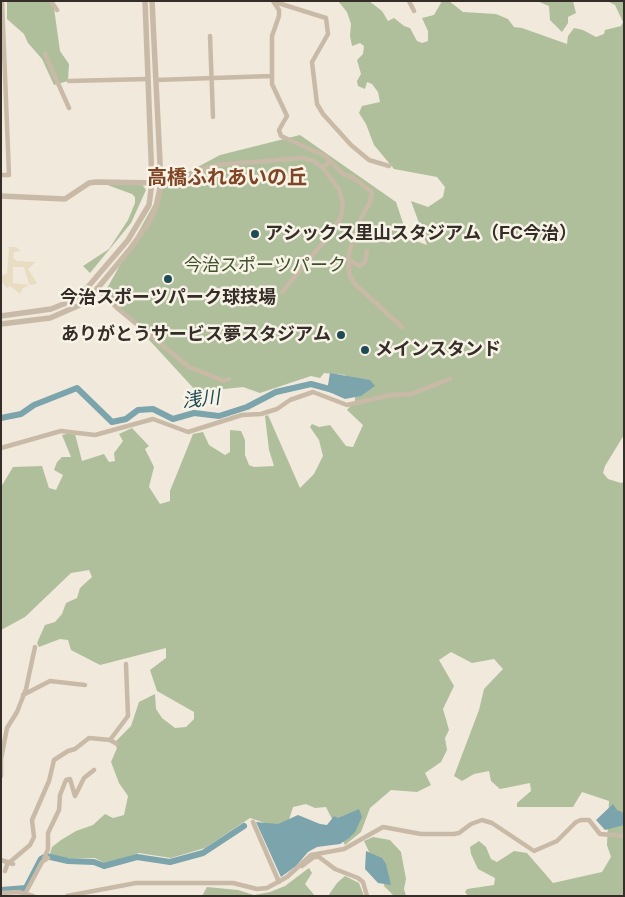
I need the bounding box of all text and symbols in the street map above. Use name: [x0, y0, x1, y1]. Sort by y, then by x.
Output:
district label: 高橋ふれあいの丘: [147, 166, 307, 190]
place label: アシックス里山スタジアム（FC今治）: [265, 223, 577, 245]
marker: アシックス里山スタジアム（FC今治）: [249, 228, 261, 240]
park label: 今治スポーツパーク: [184, 255, 346, 277]
marker: 今治スポーツパーク球技場: [162, 273, 174, 285]
place label: 今治スポーツパーク球技場: [60, 287, 276, 309]
place label: ありがとうサービス夢スタジアム: [61, 324, 331, 346]
marker: ありがとうサービス夢スタジアム: [335, 329, 347, 341]
place label: メインスタンド: [375, 339, 501, 361]
marker: メインスタンド: [359, 344, 371, 356]
water label: 浅川: [181, 387, 221, 413]

